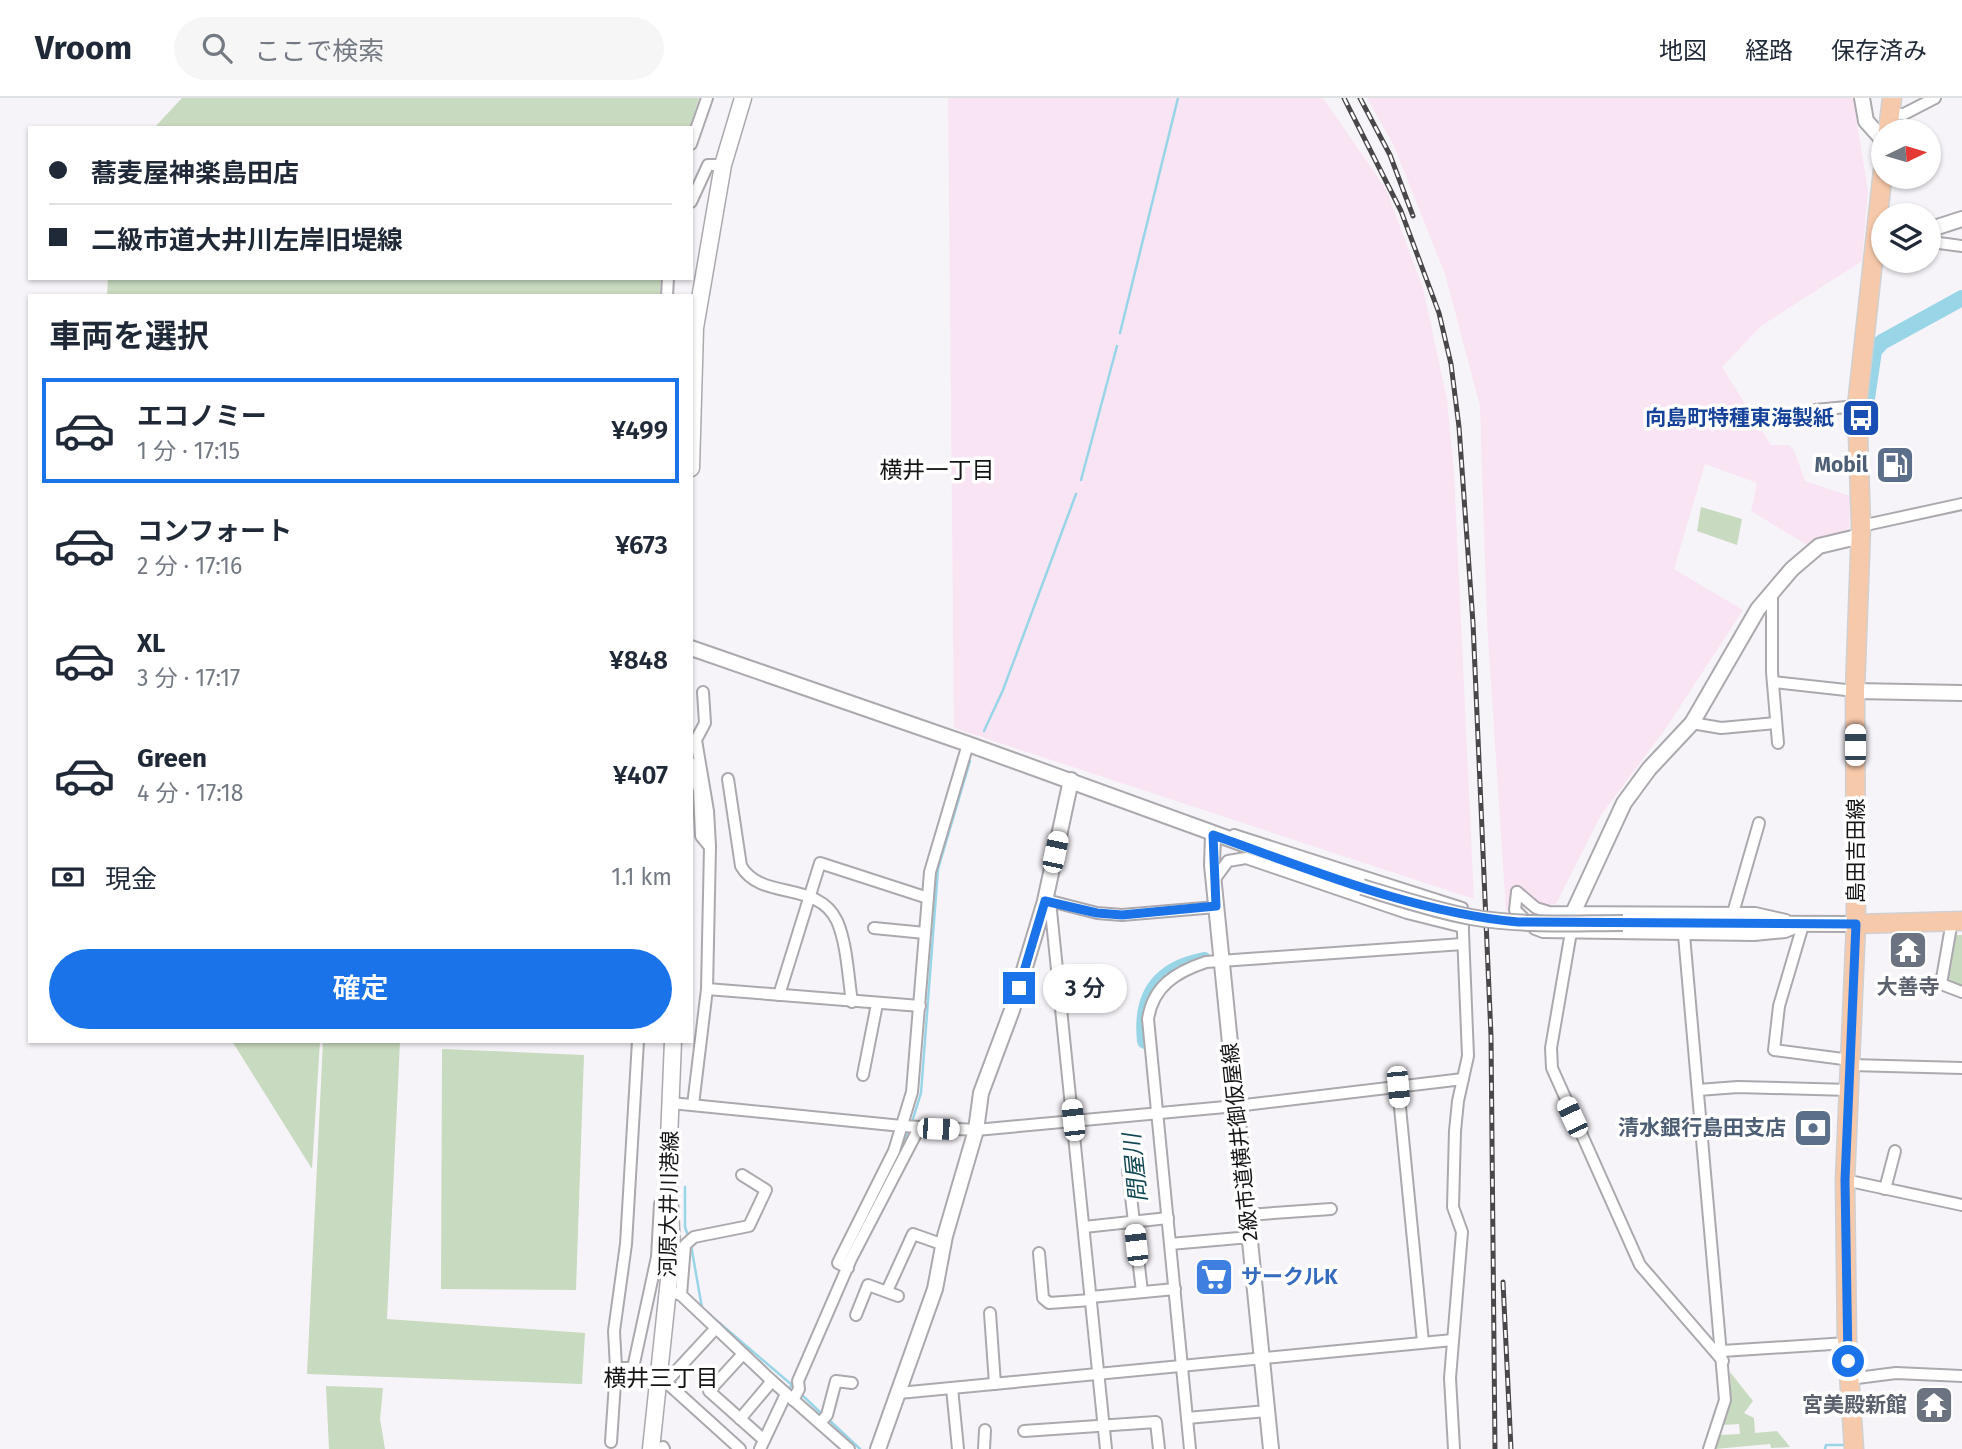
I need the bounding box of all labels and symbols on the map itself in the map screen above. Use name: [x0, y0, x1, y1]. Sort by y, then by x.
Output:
north arrow: [1871, 119, 1941, 189]
bus stop icon: 向島町特種東海製紙: [1840, 397, 1882, 439]
place label: 向島町特種東海製紙: [1645, 405, 1834, 431]
fuel station icon: Mobil: [1874, 444, 1916, 486]
place label: Mobil: [1815, 452, 1869, 478]
district label: 横井一丁目: [880, 456, 995, 484]
car: [1845, 724, 1866, 766]
street label: 島田吉田線: [1843, 799, 1869, 904]
car: [1041, 829, 1070, 875]
temple icon: 大善寺: [1887, 929, 1929, 971]
callout: 3 分: [1044, 964, 1128, 1012]
route end: [1003, 972, 1035, 1004]
place label: 大善寺: [1877, 974, 1940, 1000]
street label: 2級市道横井御仮屋線: [1217, 1041, 1263, 1243]
car: [1386, 1065, 1411, 1109]
car: [1554, 1094, 1591, 1140]
car: [1061, 1098, 1086, 1142]
bank icon: 清水銀行島田支店: [1792, 1107, 1834, 1149]
place label: 清水銀行島田支店: [1618, 1115, 1786, 1141]
car: [917, 1118, 960, 1140]
water label: 問屋川: [1117, 1129, 1153, 1204]
street label: 河原大井川港線: [655, 1130, 683, 1278]
car: [1124, 1223, 1149, 1267]
supermarket icon: サークルK: [1193, 1256, 1235, 1298]
place label: サークルK: [1241, 1264, 1338, 1290]
route start: [1832, 1345, 1864, 1377]
district label: 横井三丁目: [604, 1364, 719, 1392]
temple icon: 宮美殿新館: [1913, 1384, 1955, 1426]
place label: 宮美殿新館: [1802, 1392, 1907, 1418]

